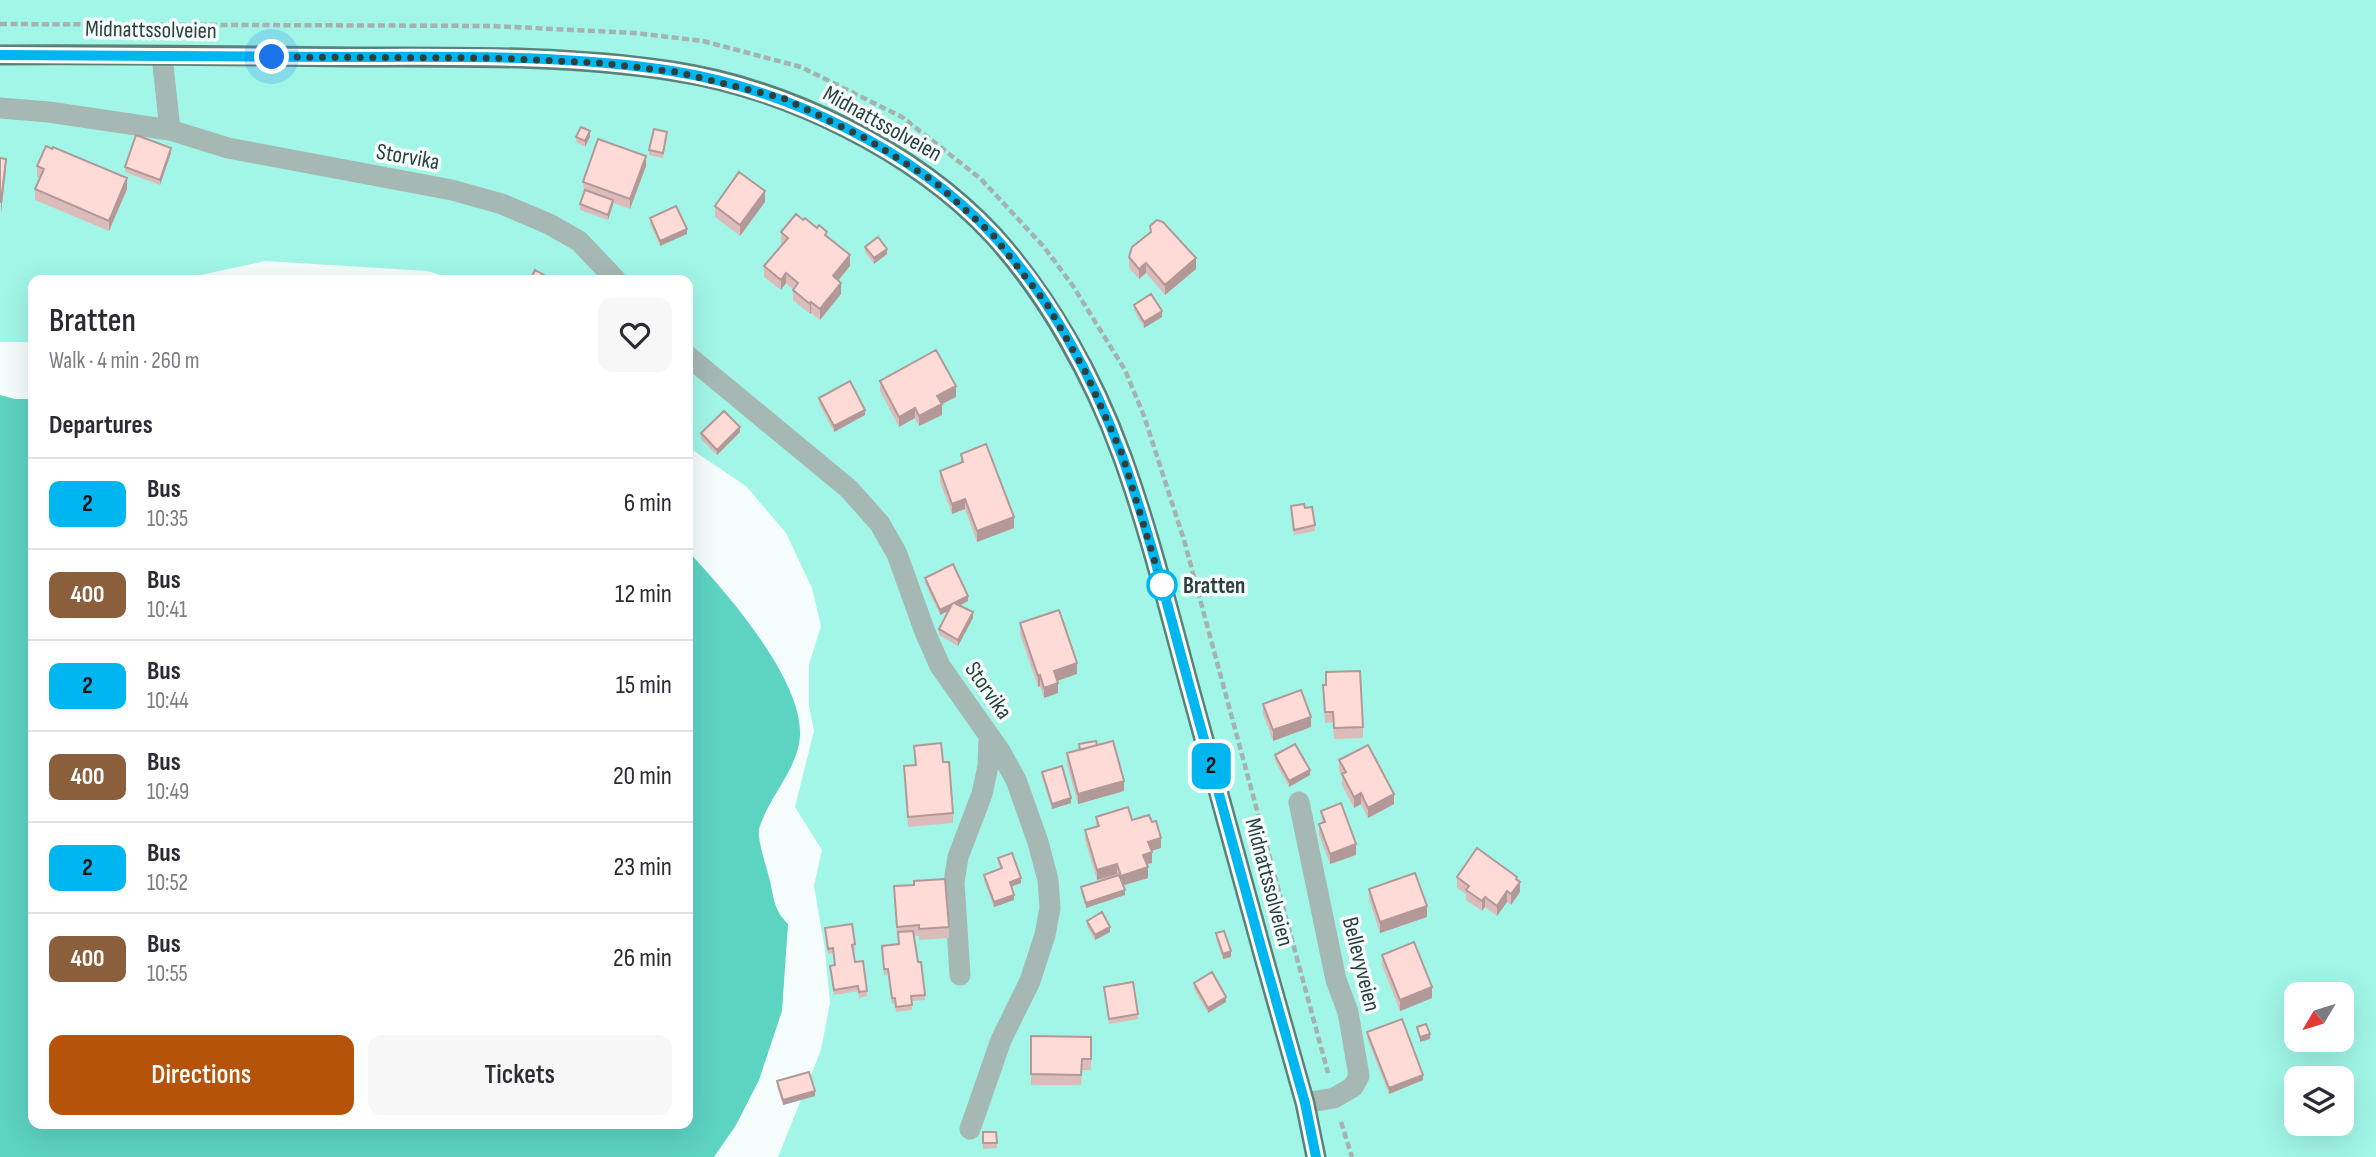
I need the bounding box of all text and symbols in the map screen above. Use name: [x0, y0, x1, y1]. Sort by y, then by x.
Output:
street label: Midnattssolveien: [85, 15, 217, 45]
your location: [254, 39, 289, 74]
street label: Midnattssolveien: [818, 80, 947, 168]
street label: Storvika: [374, 138, 442, 176]
button: heart: [598, 298, 672, 372]
text: Bratten: [49, 301, 136, 341]
text: Walk · 4 min · 260 m: [49, 347, 199, 375]
text: Departures: [49, 410, 153, 441]
text: Bus: [147, 474, 181, 505]
text: 6 min: [624, 488, 672, 519]
text: 2: [82, 489, 93, 518]
text: 10:35: [147, 505, 188, 533]
text: Bus: [147, 565, 181, 596]
marker: Bratten: [1147, 570, 1177, 600]
place label: Bratten: [1183, 572, 1245, 600]
text: 12 min: [615, 579, 672, 610]
text: 400: [70, 580, 105, 609]
text: 10:41: [147, 596, 187, 624]
text: Bus: [147, 656, 181, 687]
street label: Storvika: [958, 656, 1018, 725]
text: 15 min: [616, 670, 672, 701]
text: 2: [82, 671, 93, 700]
text: 10:44: [147, 687, 189, 715]
line badge: 2: [1188, 743, 1234, 789]
text: Bus: [147, 747, 181, 778]
text: 2: [1206, 751, 1216, 780]
text: 20 min: [613, 761, 672, 792]
text: 400: [70, 762, 105, 791]
text: 10:49: [147, 778, 189, 806]
street label: Midnattssolveien: [1238, 815, 1300, 949]
text: Bus: [147, 838, 181, 869]
text: 23 min: [614, 852, 672, 883]
text: 2: [82, 853, 93, 882]
text: 10:52: [147, 869, 188, 897]
street label: Bellevyveien: [1336, 914, 1386, 1014]
text: Bus: [147, 929, 181, 960]
text: 26 min: [613, 943, 672, 974]
text: 400: [70, 944, 105, 973]
text: 10:55: [147, 960, 188, 988]
north arrow: [2284, 982, 2354, 1052]
map controls: [2284, 982, 2354, 1136]
button: Directions: [49, 1035, 354, 1115]
button: Tickets: [368, 1035, 672, 1115]
button: layers: [2284, 1066, 2354, 1136]

